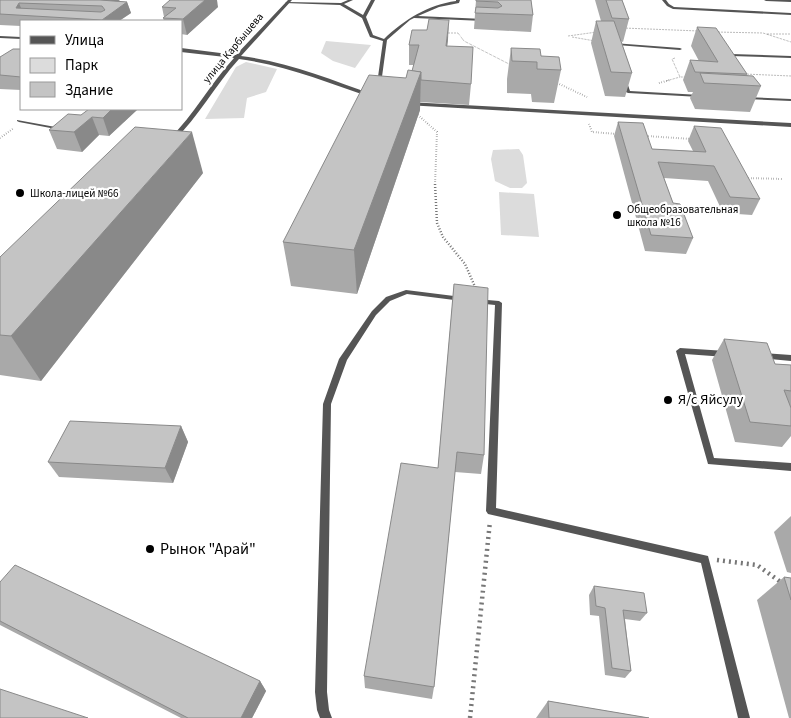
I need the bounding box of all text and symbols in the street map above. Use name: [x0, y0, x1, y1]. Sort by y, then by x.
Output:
street label: улица Карбышева: [199, 10, 267, 86]
legend: [20, 20, 182, 110]
text: Улица: [65, 30, 104, 51]
text: Парк: [65, 55, 99, 76]
text: Здание: [65, 80, 113, 101]
place label: Школа-лицей №66: [30, 186, 119, 201]
marker: Школа-лицей №66: [14, 187, 26, 199]
place label: Общеобразовательная школа №16: [627, 202, 739, 230]
marker: Общеобразовательная школа №16: [611, 209, 623, 221]
place label: Я/c Яйсулу: [678, 390, 744, 410]
marker: Я/c Яйсулу: [662, 394, 674, 406]
place label: Рынок "Арай": [160, 538, 256, 560]
marker: Рынок "Арай": [144, 543, 156, 555]

